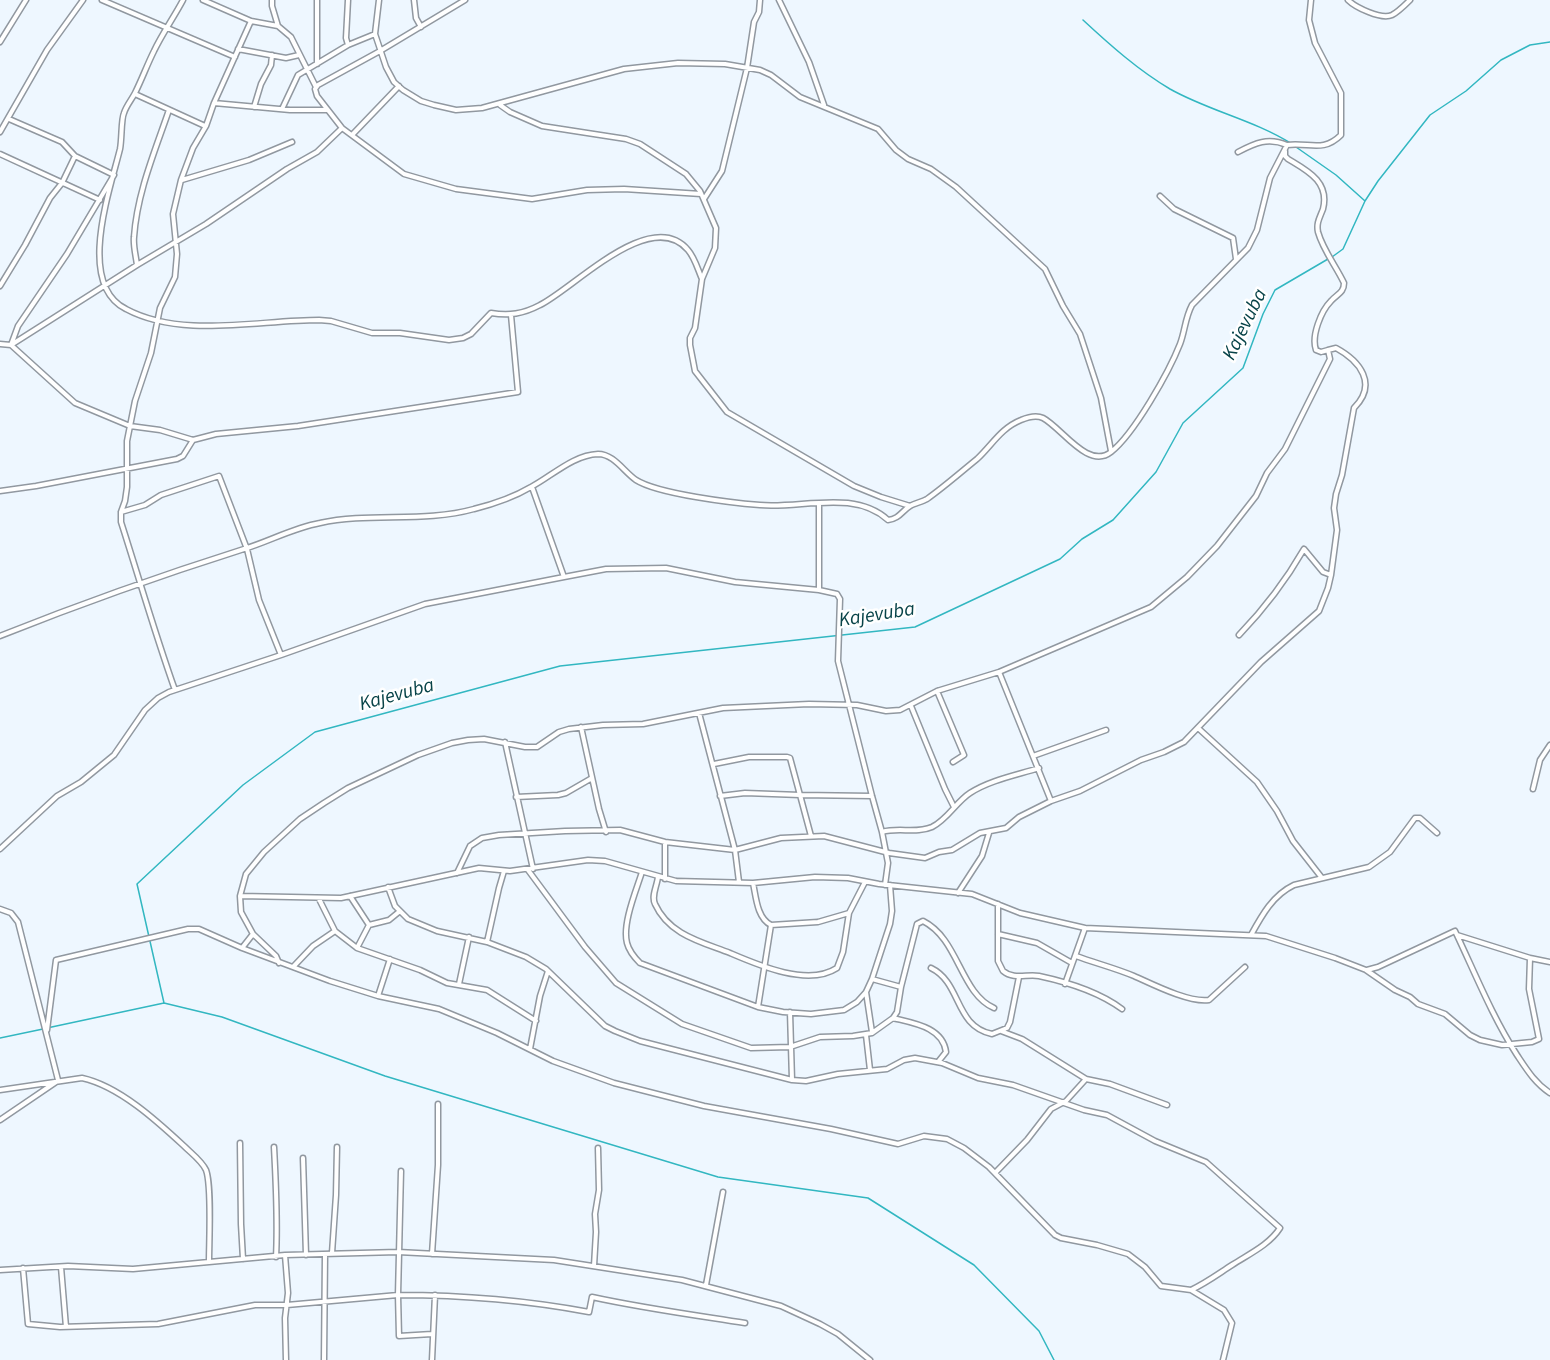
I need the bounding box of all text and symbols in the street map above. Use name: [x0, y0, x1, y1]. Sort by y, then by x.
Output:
water label: Kajevuba: [1218, 285, 1274, 365]
water label: Kajevuba: [837, 598, 917, 634]
water label: Kajevuba: [357, 674, 437, 718]

